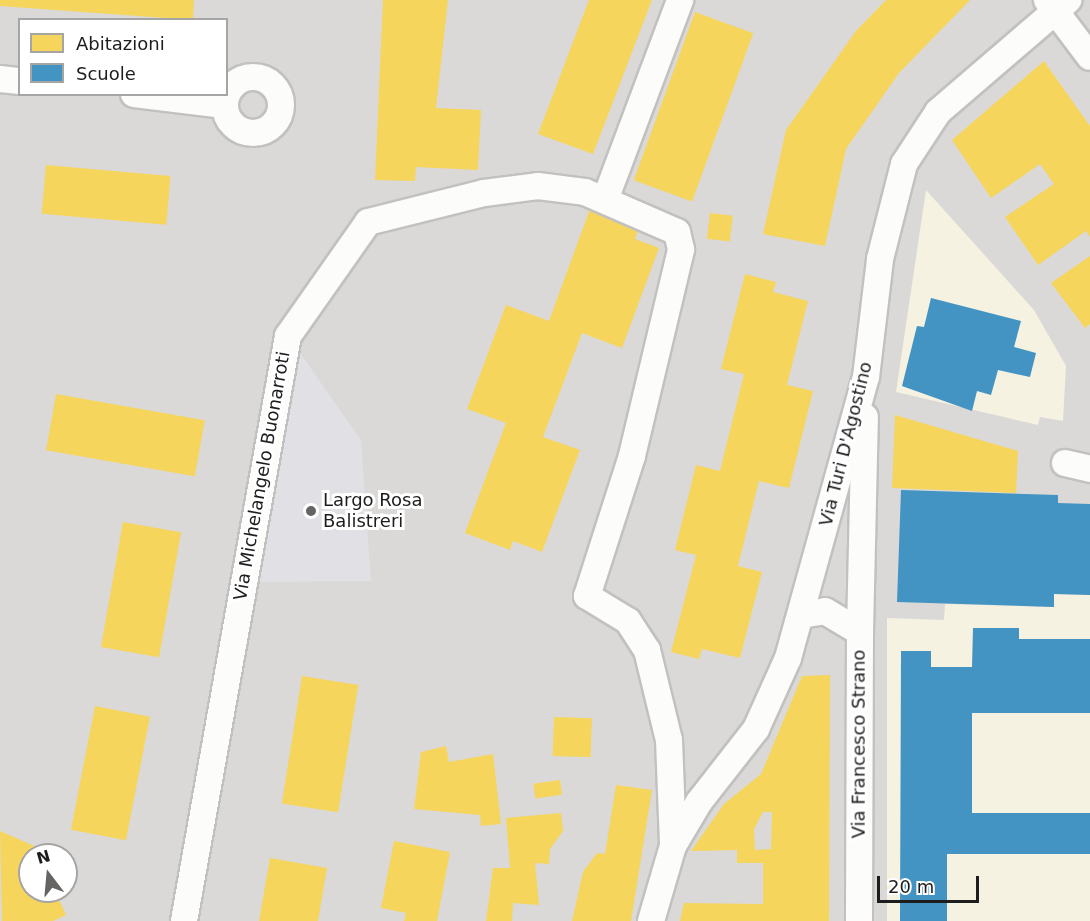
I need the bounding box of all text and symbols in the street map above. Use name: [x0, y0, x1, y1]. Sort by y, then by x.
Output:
legend: [18, 18, 228, 96]
text: Abitazioni: [76, 33, 165, 54]
text: Scuole: [76, 63, 136, 84]
street label: Via Michelangelo Buonarroti: [229, 350, 295, 602]
street label: Via Turi D'Agostino: [815, 359, 877, 529]
place label: Largo Rosa Balistreri: [323, 490, 422, 532]
marker: Largo Rosa Balistreri: [304, 504, 318, 518]
street label: Via Francesco Strano: [848, 650, 870, 838]
north arrow: [18, 843, 78, 903]
text: N: [34, 846, 52, 868]
scale bar: [880, 864, 982, 902]
text: 20 m: [888, 876, 934, 897]

